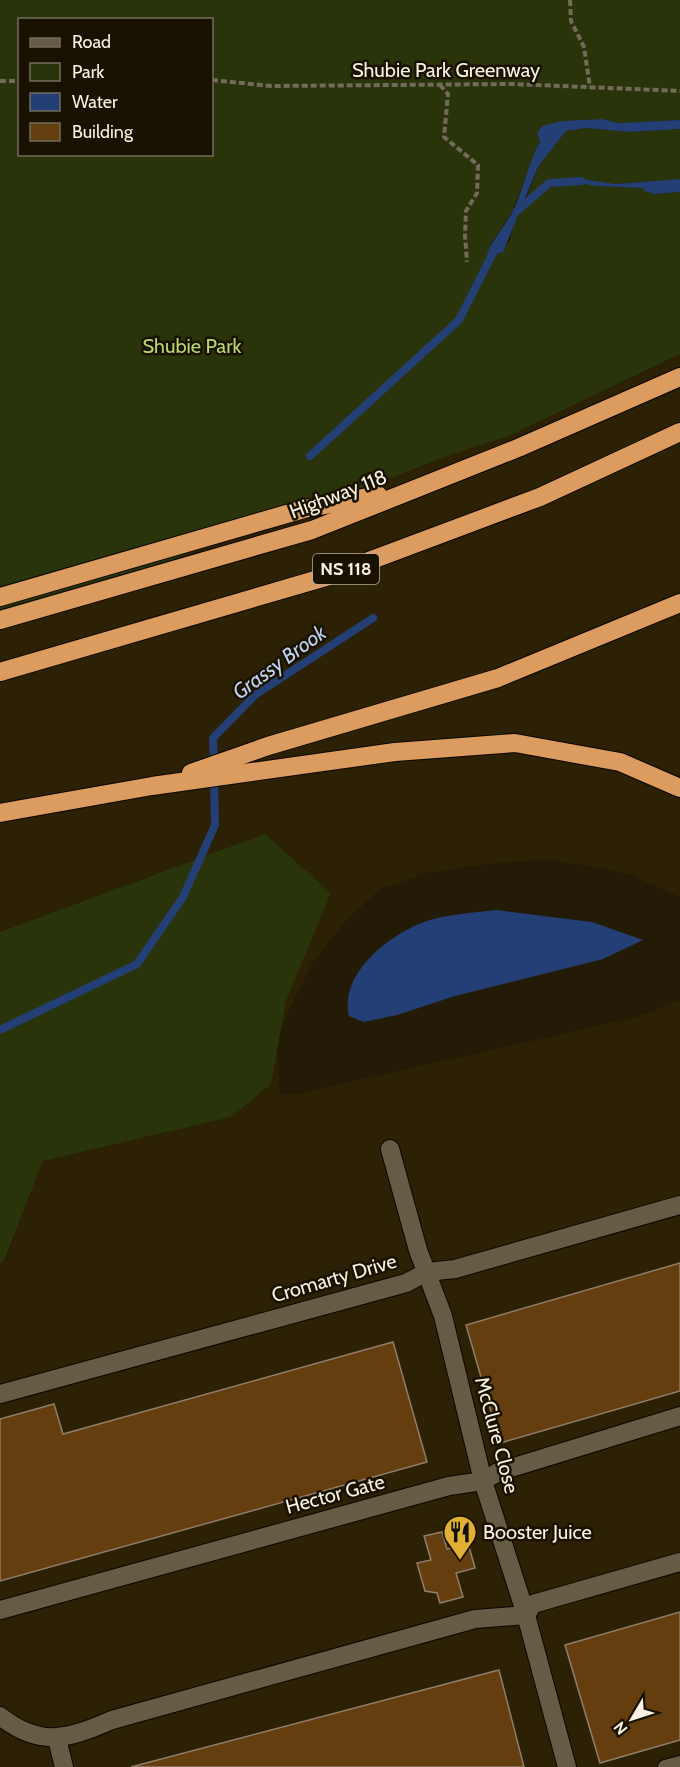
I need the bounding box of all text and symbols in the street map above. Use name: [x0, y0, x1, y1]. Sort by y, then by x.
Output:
legend: [18, 18, 213, 156]
text: Road: [72, 31, 111, 53]
street label: Shubie Park Greenway: [352, 58, 540, 82]
text: Park: [72, 61, 105, 83]
text: Water: [72, 91, 118, 113]
text: Building: [72, 121, 134, 143]
park label: Shubie Park: [143, 334, 242, 358]
street label: Highway 118: [286, 464, 390, 524]
road number: NS 118: [313, 554, 379, 584]
water label: Grassy Brook: [227, 619, 331, 704]
street label: Cromarty Drive: [269, 1249, 399, 1307]
street label: McClure Close: [470, 1374, 524, 1496]
street label: Hector Gate: [283, 1469, 387, 1519]
restaurant icon: Booster Juice: [442, 1514, 478, 1561]
place label: Booster Juice: [483, 1520, 592, 1544]
north arrow: [602, 1689, 662, 1749]
text: N: [610, 1718, 632, 1738]

